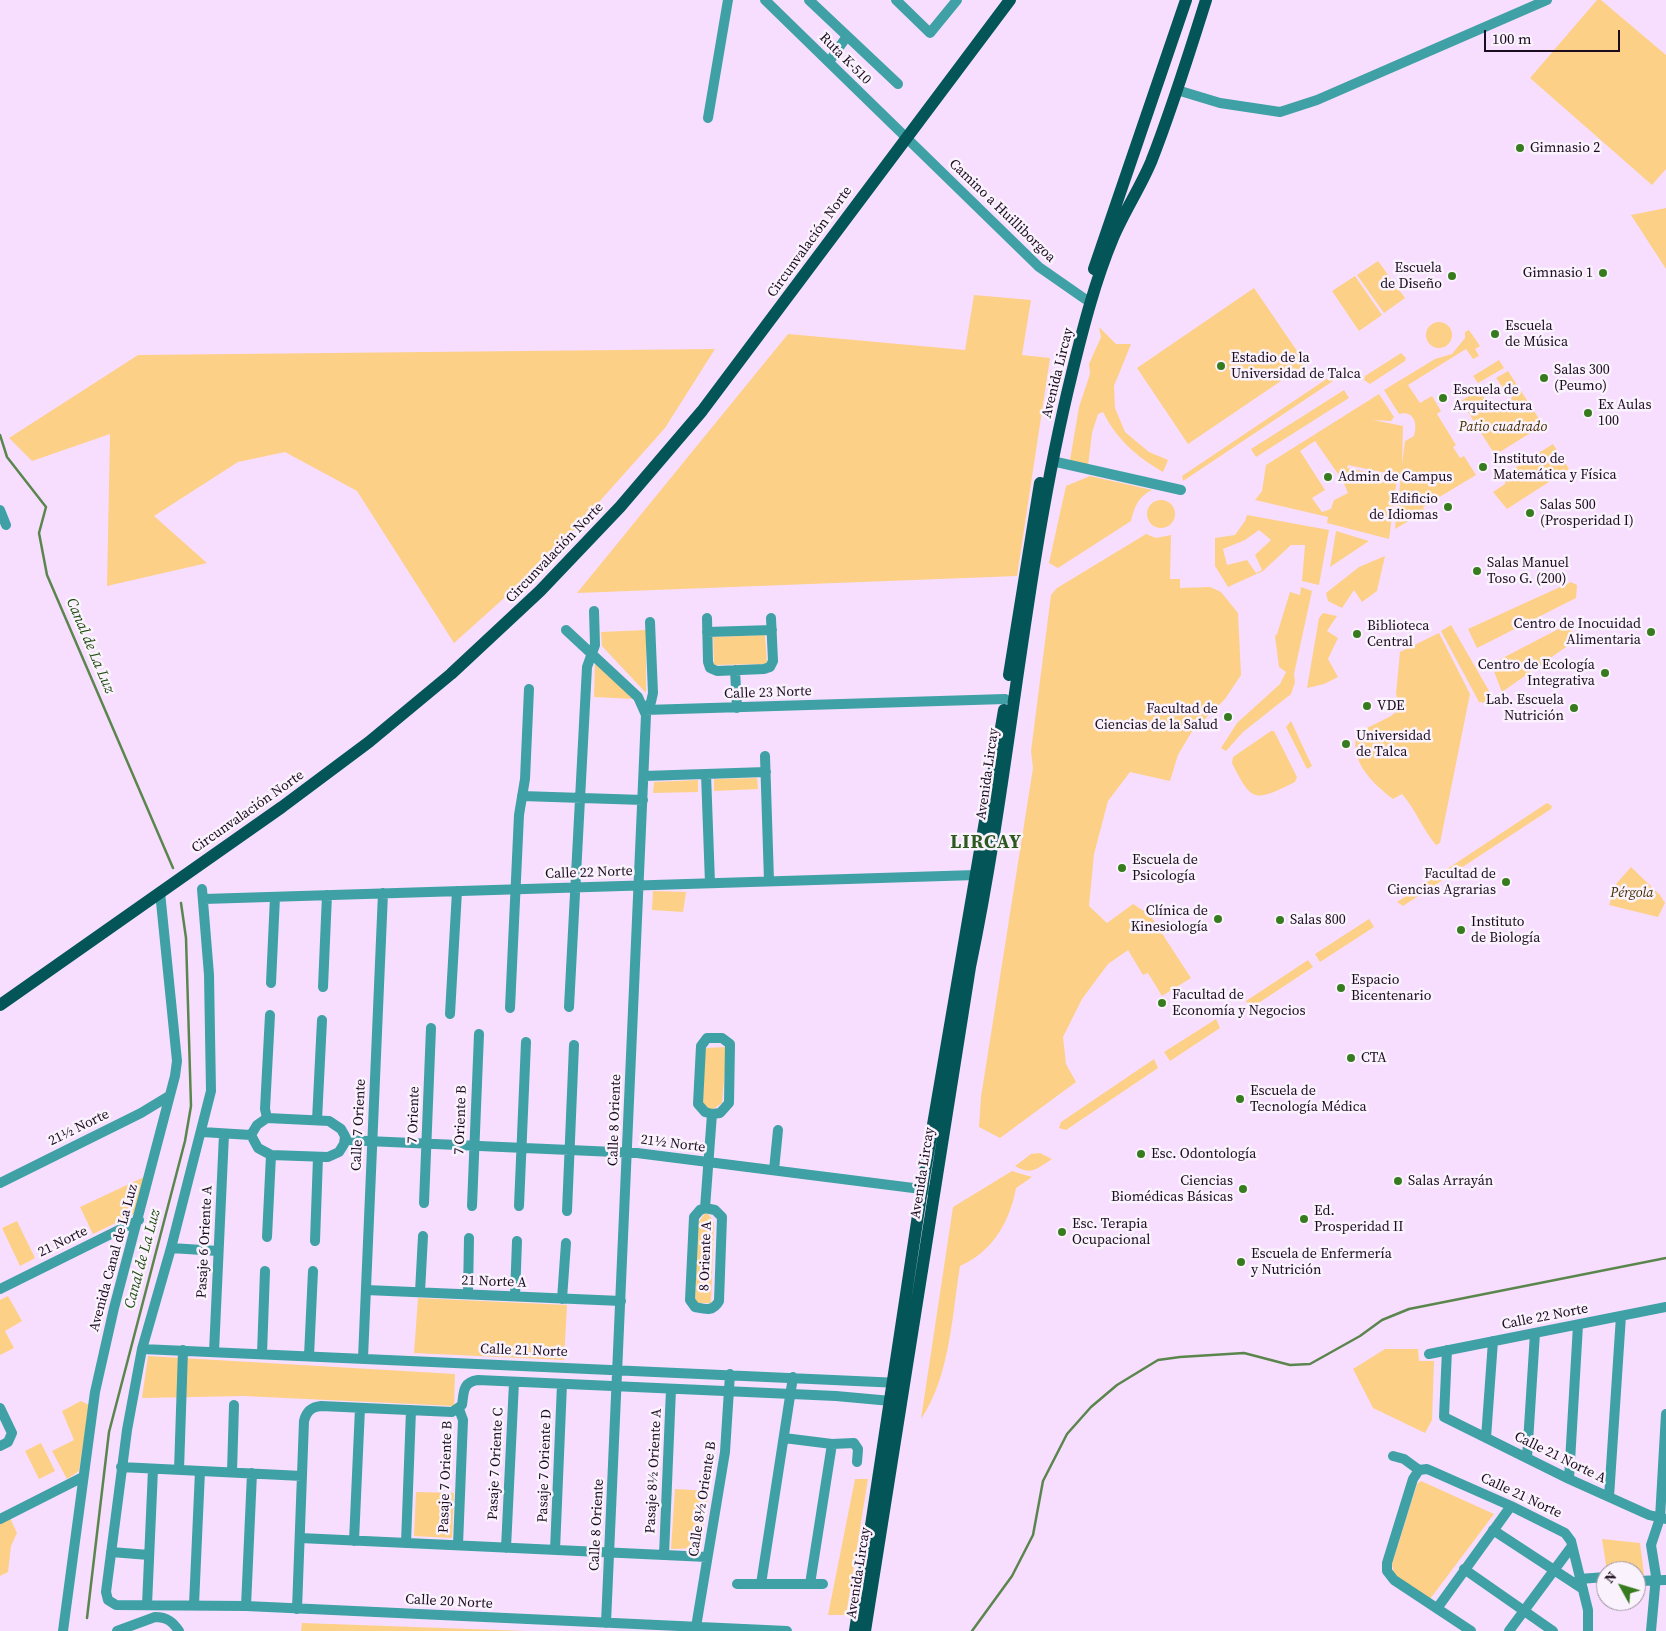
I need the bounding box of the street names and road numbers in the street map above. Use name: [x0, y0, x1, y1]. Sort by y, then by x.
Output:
street label: Ruta K-510: [816, 30, 874, 88]
street label: Camino a Huilliborgoa: [945, 156, 1059, 266]
street label: Circunvalación Norte: [764, 183, 856, 301]
street label: Avenida Lircay: [1039, 326, 1077, 420]
street label: Circunvalación Norte: [503, 499, 607, 607]
street label: Calle 23 Norte: [724, 683, 812, 703]
street label: Avenida Lircay: [973, 727, 1003, 821]
street label: Circunvalación Norte: [189, 767, 307, 857]
street label: Calle 22 Norte: [545, 863, 633, 883]
street label: Calle 8 Oriente: [605, 1074, 625, 1166]
street label: Calle 7 Oriente: [348, 1079, 370, 1171]
street label: 7 Oriente B: [451, 1085, 471, 1155]
street label: 7 Oriente: [405, 1086, 423, 1144]
street label: 21½ Norte: [46, 1106, 112, 1150]
street label: Avenida Lircay: [907, 1126, 939, 1220]
street label: 21½ Norte: [640, 1132, 706, 1156]
street label: Avenida Canal de La Luz: [86, 1183, 142, 1333]
street label: Pasaje 6 Oriente A: [194, 1185, 216, 1299]
street label: 8 Oriente A: [696, 1221, 716, 1291]
street label: 21 Norte: [36, 1223, 90, 1261]
street label: 21 Norte A: [461, 1272, 527, 1292]
street label: Calle 22 Norte: [1500, 1300, 1590, 1334]
street label: Calle 21 Norte: [480, 1341, 568, 1361]
street label: Pasaje 7 Oriente C: [485, 1407, 507, 1521]
street label: Pasaje 8½ Oriente A: [642, 1408, 666, 1534]
street label: Pasaje 7 Oriente D: [535, 1409, 555, 1523]
street label: Pasaje 7 Oriente B: [436, 1421, 456, 1533]
street label: Calle 21 Norte A: [1511, 1428, 1609, 1488]
street label: Calle 8½ Oriente B: [686, 1440, 720, 1558]
street label: Calle 21 Norte: [1478, 1470, 1564, 1522]
street label: Calle 8 Oriente: [586, 1479, 608, 1571]
street label: Avenida Lircay: [843, 1526, 875, 1620]
street label: Calle 20 Norte: [405, 1591, 493, 1613]

